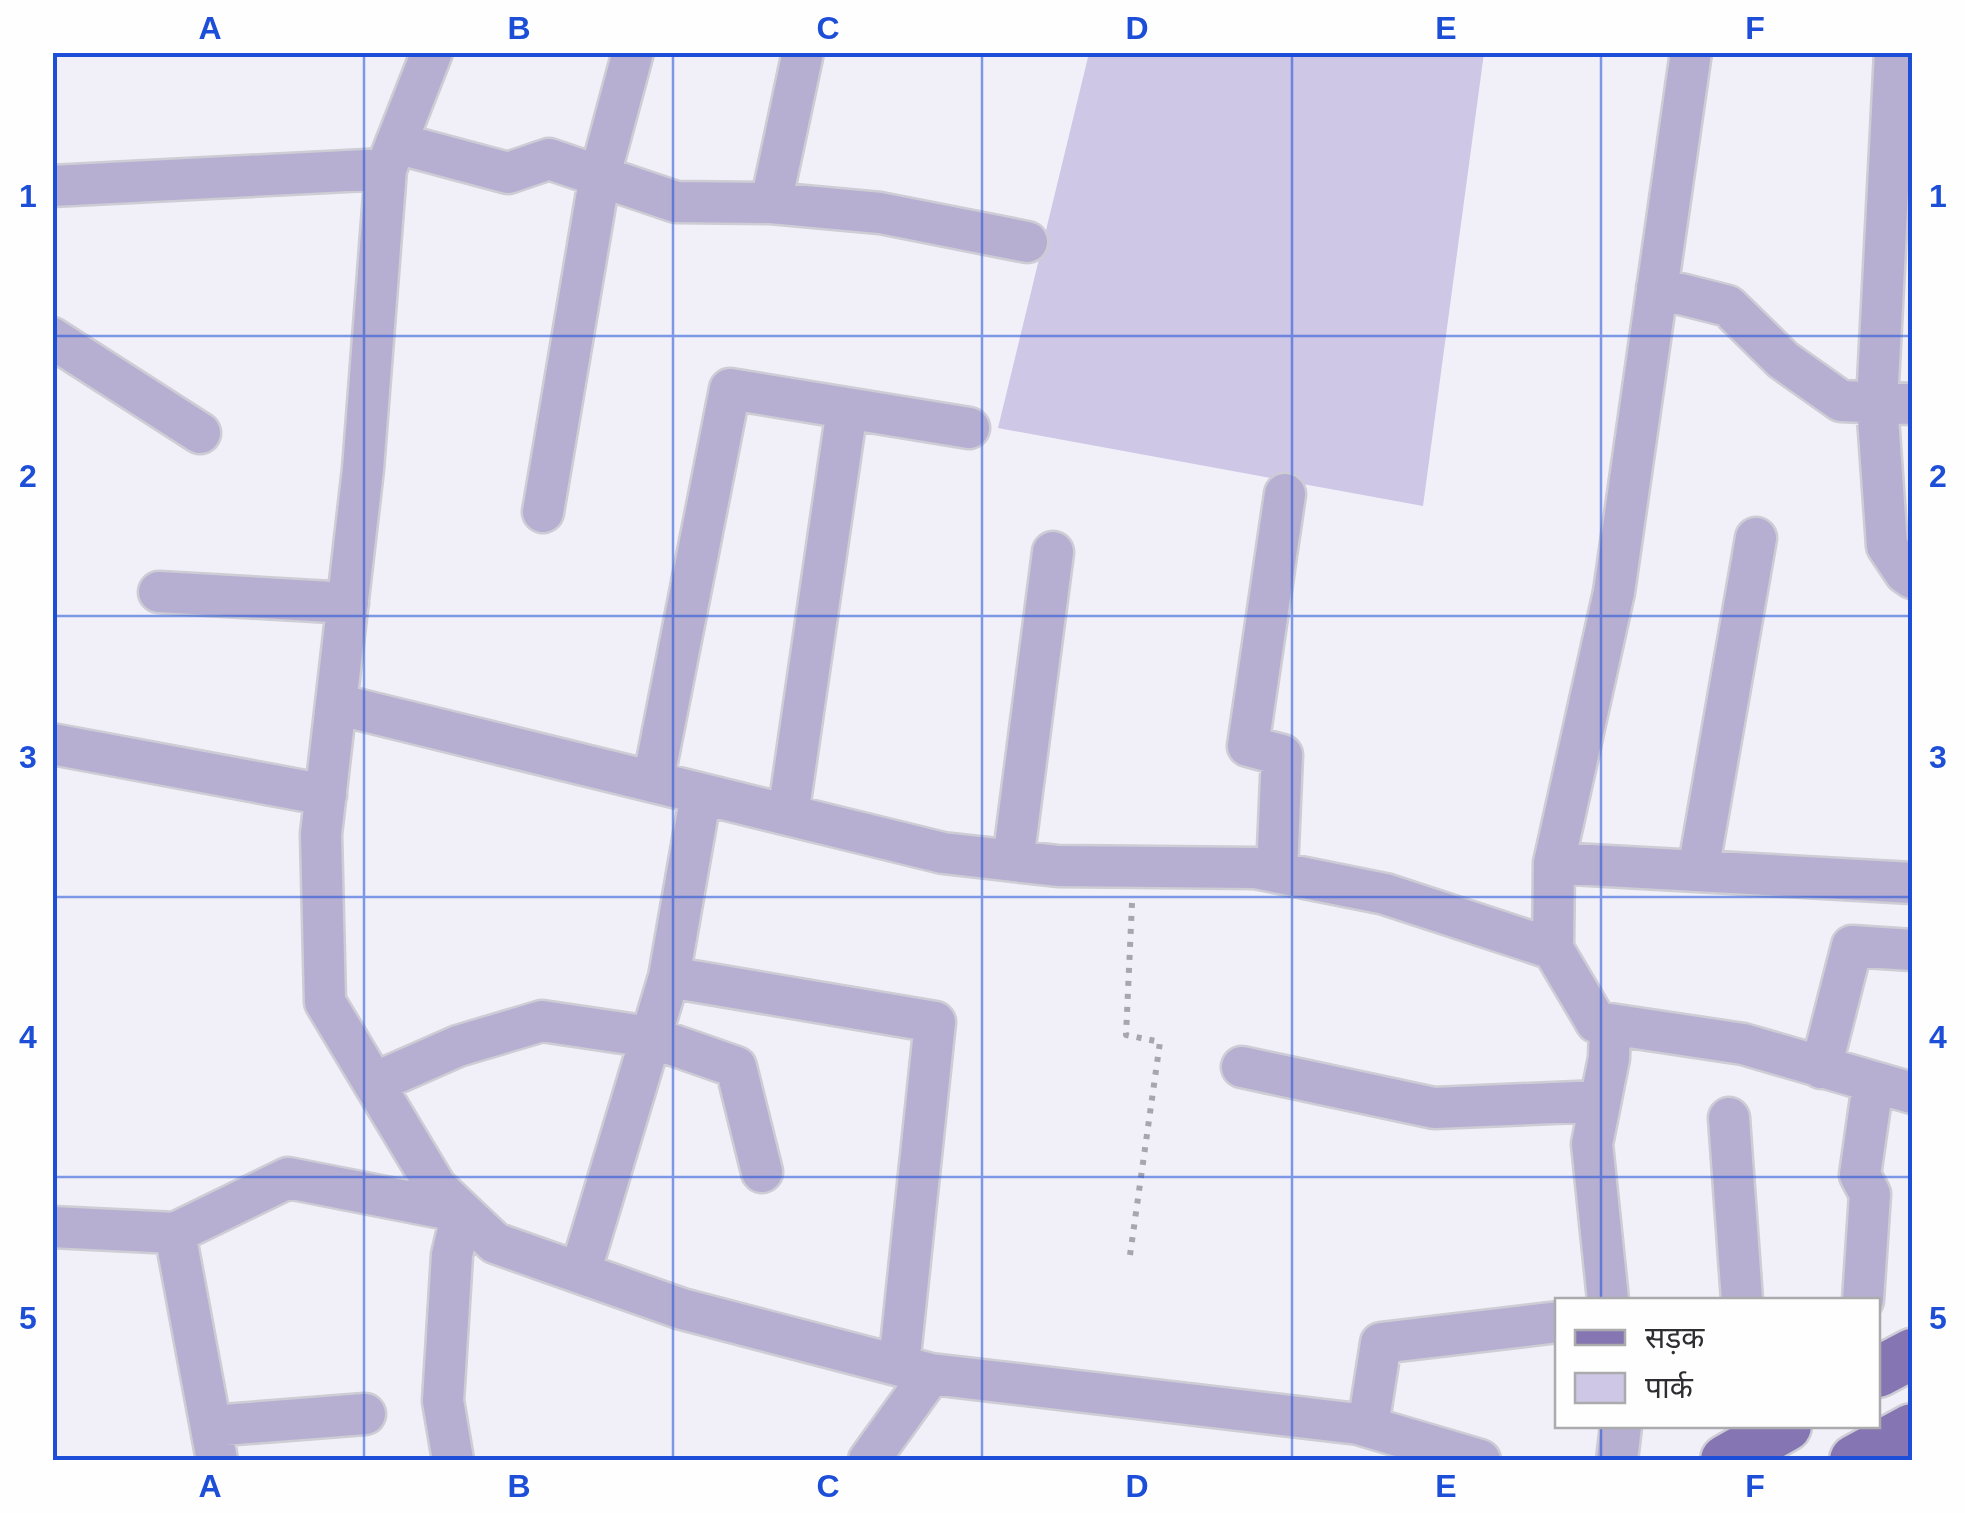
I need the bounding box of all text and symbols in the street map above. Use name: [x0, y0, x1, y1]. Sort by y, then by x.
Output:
text: A: [198, 10, 222, 46]
text: B: [507, 10, 531, 46]
text: C: [816, 10, 840, 46]
text: D: [1125, 10, 1149, 46]
text: E: [1435, 10, 1457, 46]
text: F: [1745, 10, 1765, 46]
text: 1: [19, 178, 37, 214]
text: 1: [1929, 178, 1947, 214]
text: 2: [19, 458, 37, 494]
text: 2: [1929, 458, 1947, 494]
text: 3: [19, 739, 37, 775]
text: 3: [1929, 739, 1947, 775]
text: 4: [19, 1019, 37, 1055]
text: 4: [1929, 1019, 1947, 1055]
legend: [1555, 1298, 1880, 1428]
text: 5: [19, 1300, 37, 1336]
text: 5: [1929, 1300, 1947, 1336]
text: सड़क: [1645, 1321, 1705, 1355]
text: पार्क: [1645, 1371, 1694, 1404]
text: A: [198, 1468, 222, 1504]
text: B: [507, 1468, 531, 1504]
text: C: [816, 1468, 840, 1504]
text: D: [1125, 1468, 1149, 1504]
text: E: [1435, 1468, 1457, 1504]
text: F: [1745, 1468, 1765, 1504]

